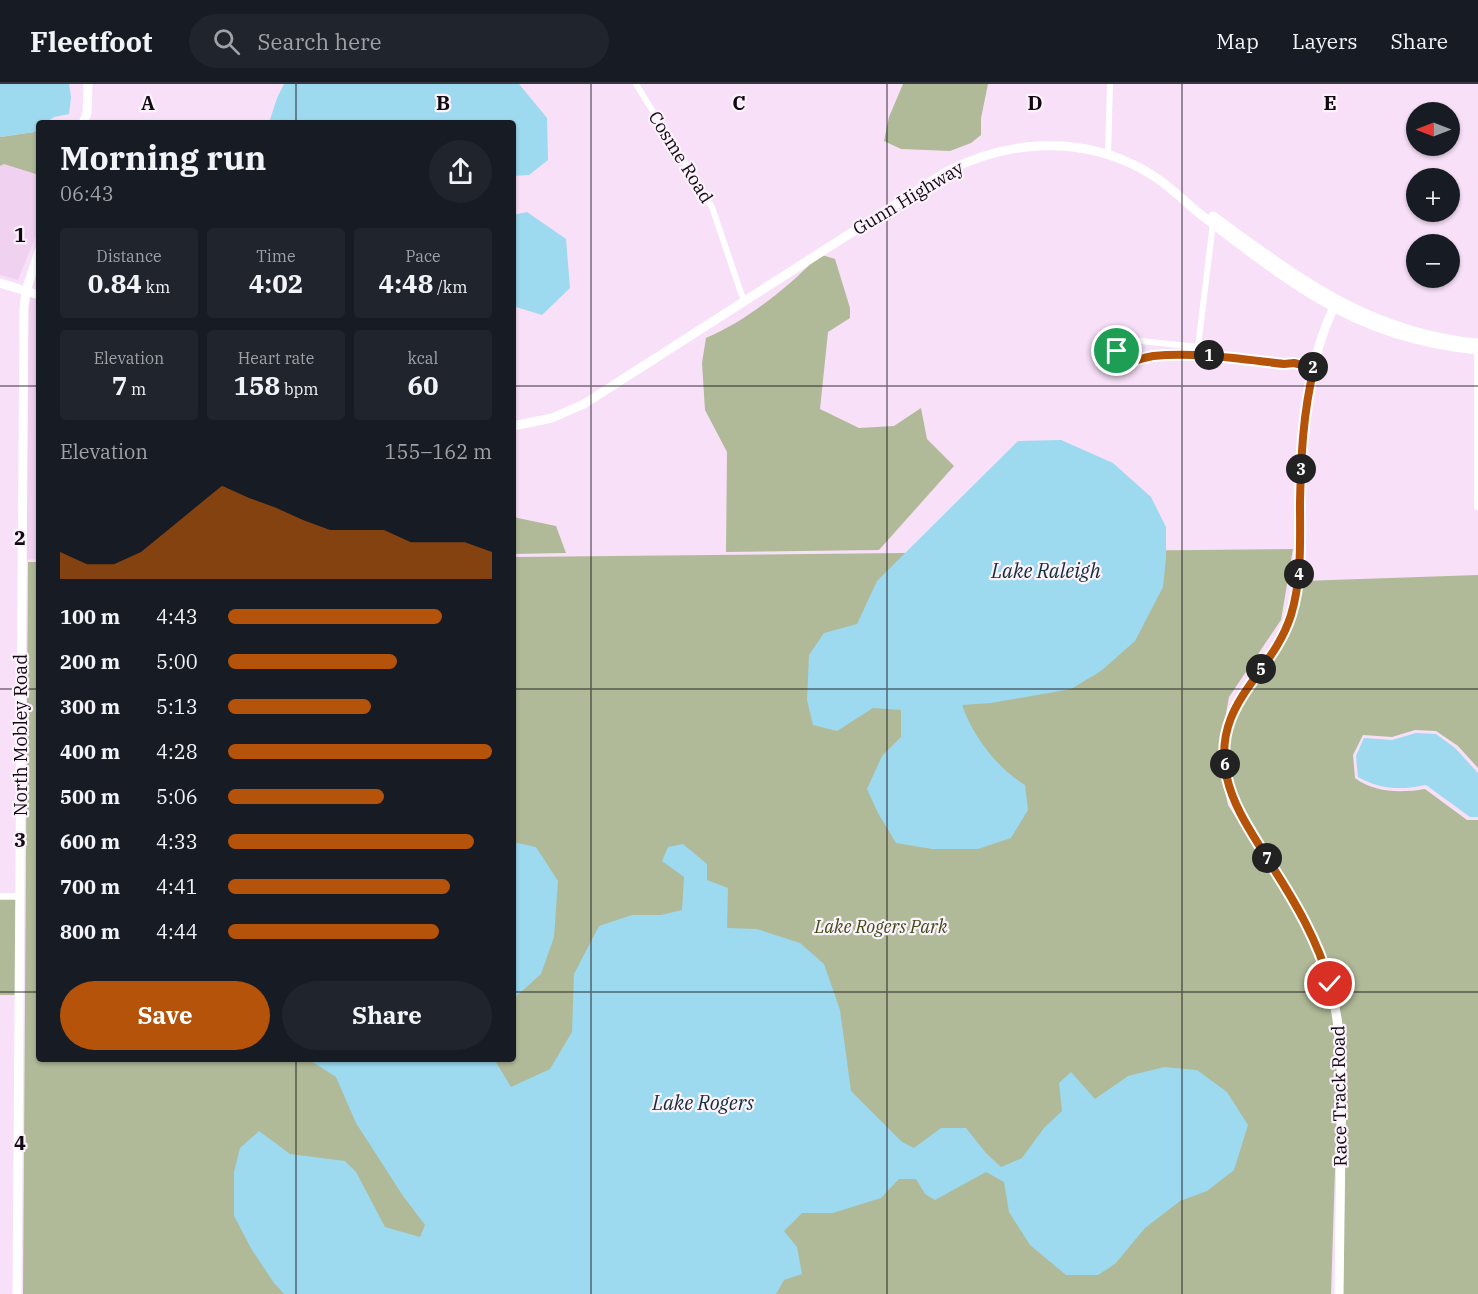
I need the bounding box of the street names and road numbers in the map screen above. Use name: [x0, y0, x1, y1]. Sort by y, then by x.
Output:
street label: Cosme Road: [644, 107, 718, 207]
street label: Gunn Highway: [848, 156, 968, 240]
street label: North Mobley Road: [9, 654, 32, 816]
street label: Race Track Road: [1326, 1025, 1352, 1167]

